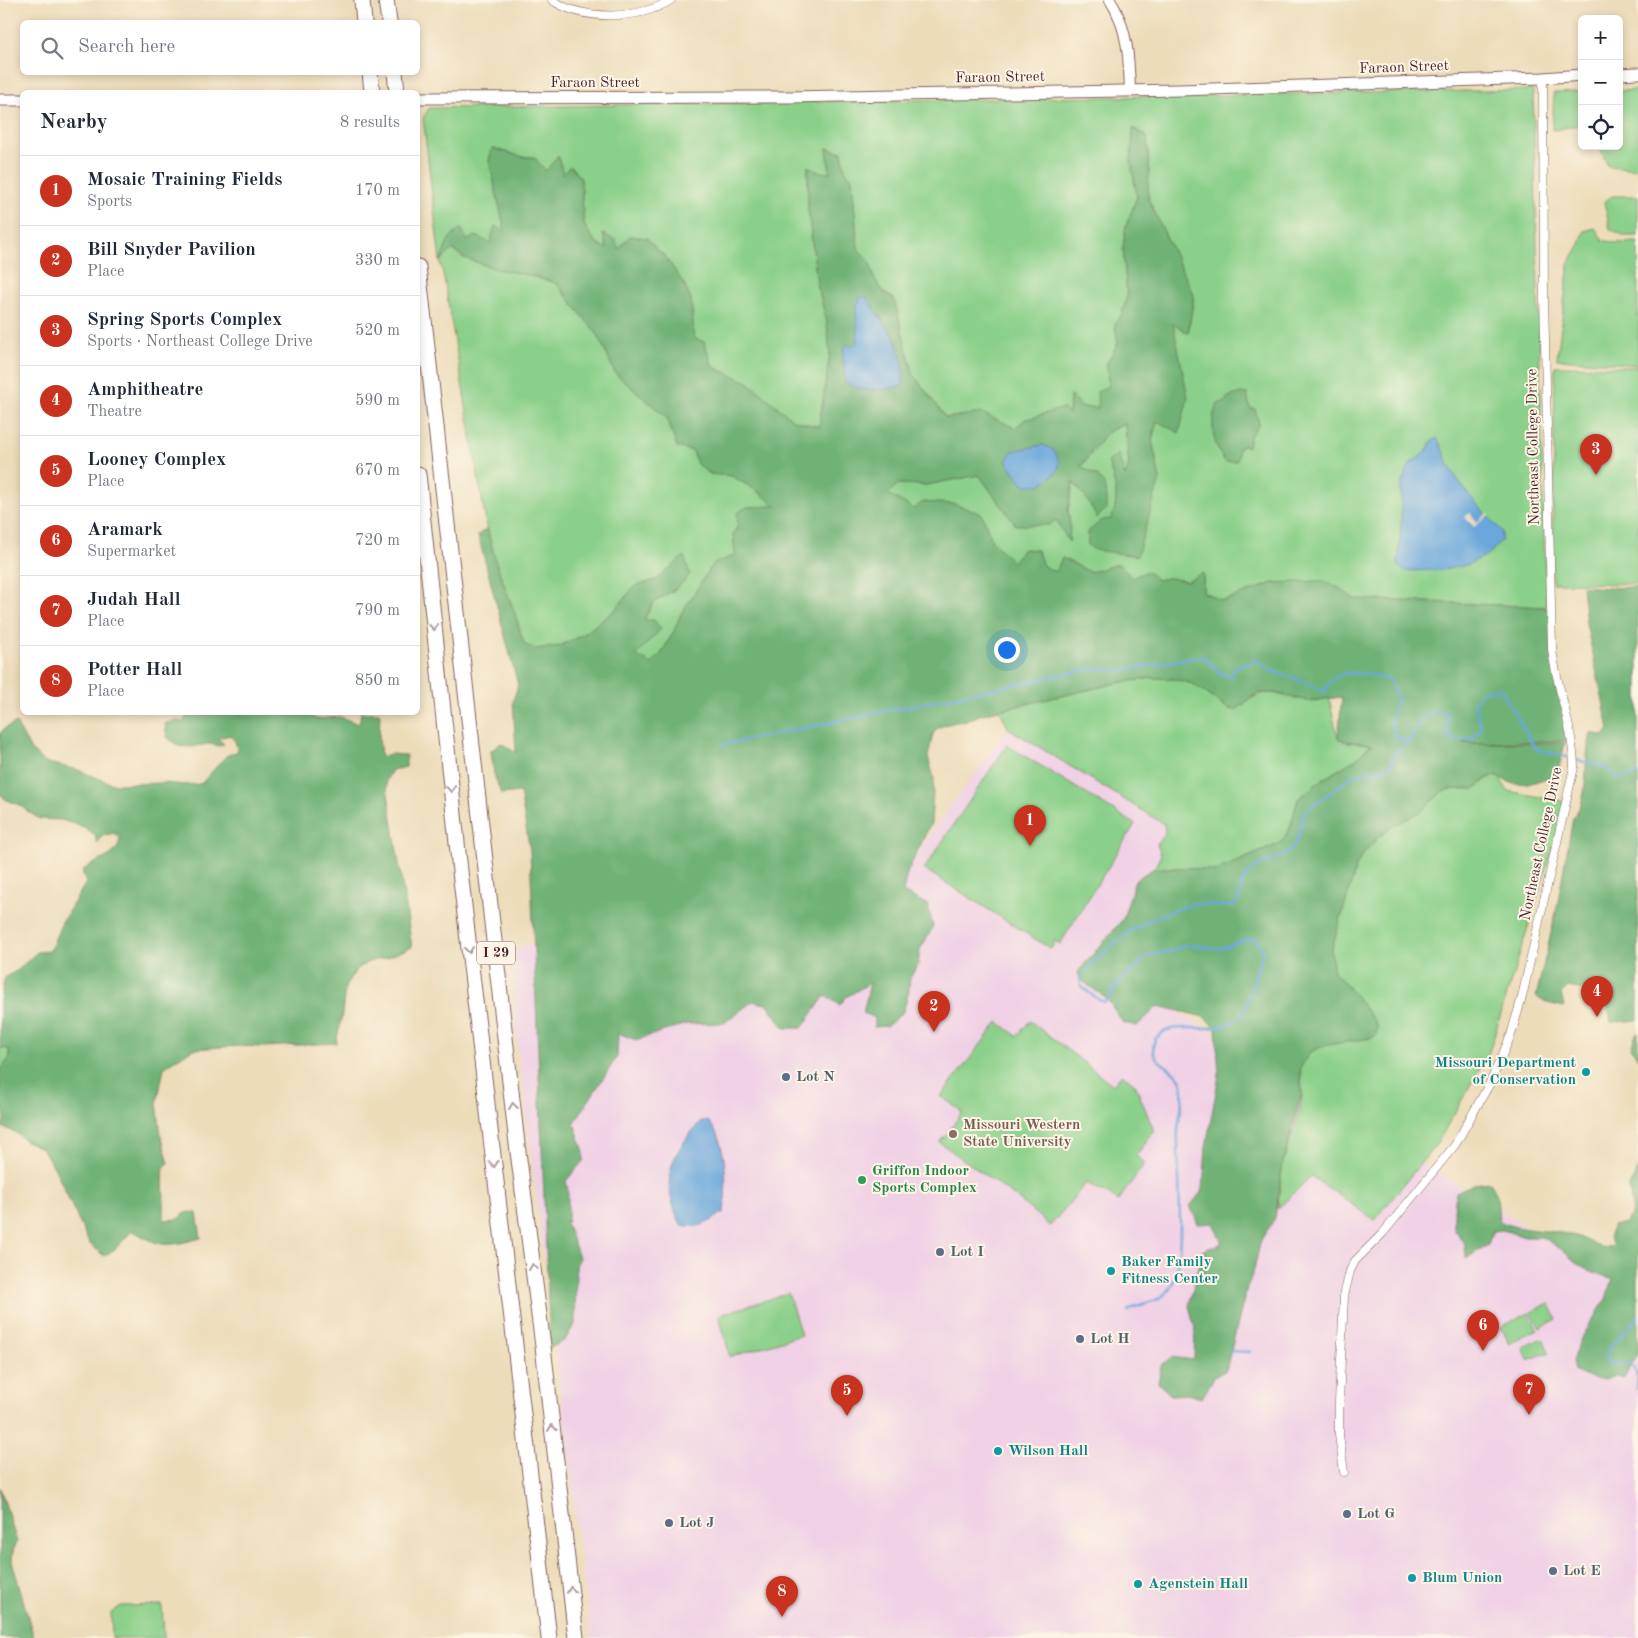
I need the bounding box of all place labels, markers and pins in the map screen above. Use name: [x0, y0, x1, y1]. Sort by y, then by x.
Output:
pin: 3: [1580, 434, 1612, 475]
pin: 1: [1014, 805, 1046, 846]
pin: 4: [1581, 976, 1613, 1017]
pin: 2: [918, 991, 950, 1032]
place label: Missouri Department of Conservation: [1435, 1056, 1577, 1088]
marker: Missouri Department of Conservation: [1580, 1066, 1592, 1078]
place label: Lot N: [796, 1070, 835, 1085]
marker: Lot N: [780, 1071, 792, 1083]
place label: Missouri Western State University: [963, 1118, 1080, 1150]
marker: Missouri Western State University: [947, 1128, 959, 1140]
place label: Griffon Indoor Sports Complex: [872, 1164, 977, 1196]
marker: Griffon Indoor Sports Complex: [856, 1174, 868, 1186]
place label: Lot I: [950, 1245, 984, 1260]
marker: Lot I: [934, 1246, 946, 1258]
place label: Baker Family Fitness Center: [1121, 1255, 1218, 1287]
marker: Baker Family Fitness Center: [1105, 1265, 1117, 1277]
pin: 6: [1467, 1310, 1499, 1351]
place label: Lot H: [1090, 1332, 1130, 1347]
marker: Lot H: [1074, 1333, 1086, 1345]
pin: 7: [1513, 1374, 1545, 1415]
pin: 5: [831, 1375, 863, 1416]
place label: Wilson Hall: [1008, 1444, 1088, 1459]
marker: Wilson Hall: [992, 1445, 1004, 1457]
place label: Lot G: [1357, 1507, 1395, 1522]
marker: Lot G: [1341, 1508, 1353, 1520]
place label: Lot J: [679, 1516, 714, 1531]
marker: Lot J: [663, 1517, 675, 1529]
place label: Lot E: [1563, 1564, 1601, 1579]
marker: Lot E: [1547, 1565, 1559, 1577]
place label: Blum Union: [1422, 1571, 1502, 1586]
marker: Blum Union: [1406, 1572, 1418, 1584]
pin: 8: [766, 1576, 798, 1617]
place label: Agenstein Hall: [1148, 1577, 1249, 1592]
marker: Agenstein Hall: [1132, 1578, 1144, 1590]

